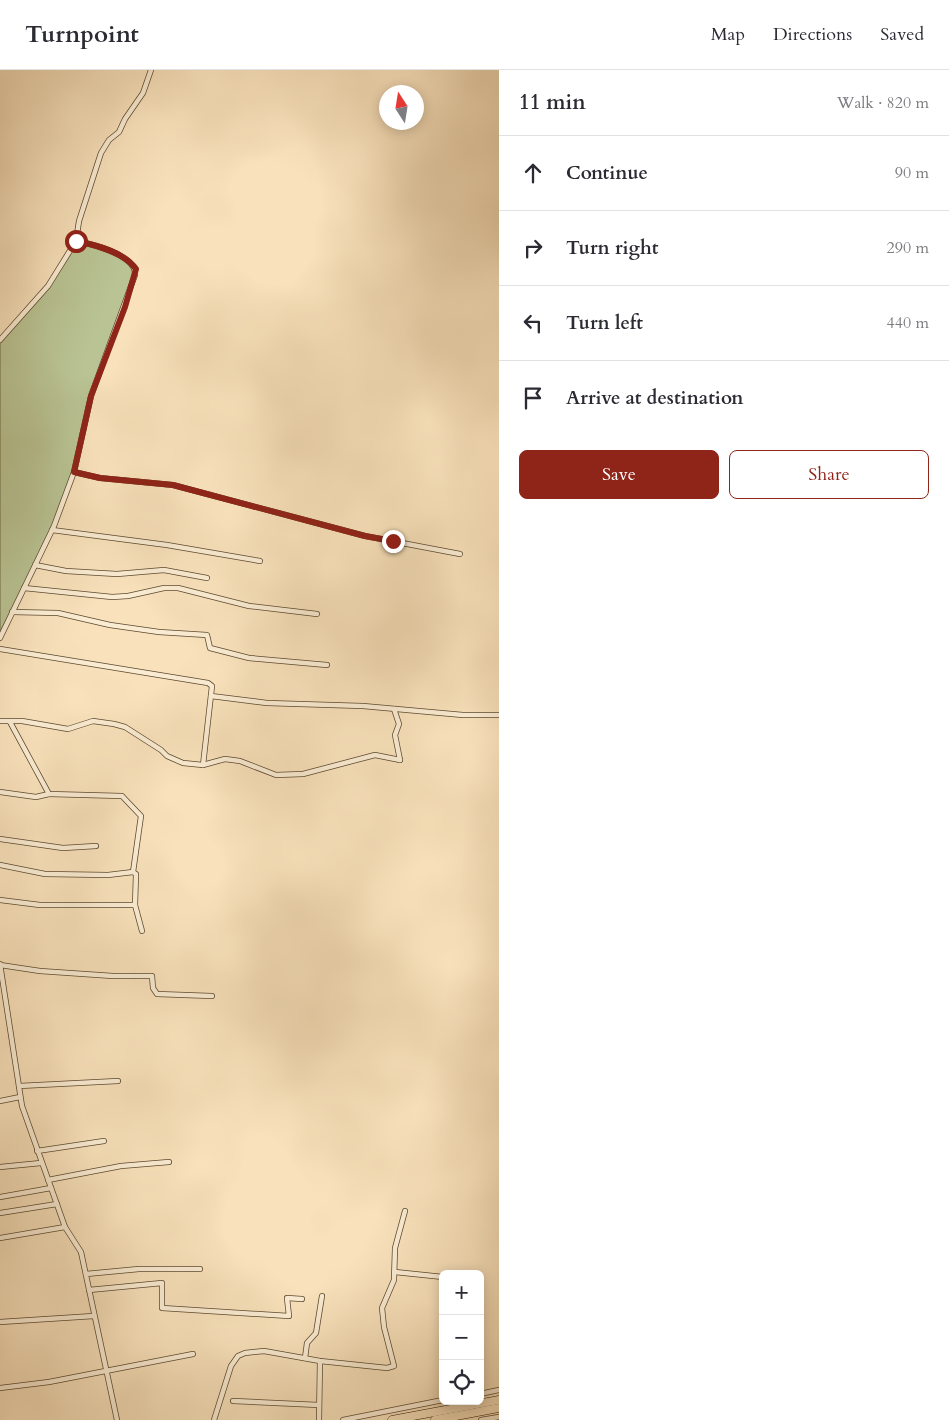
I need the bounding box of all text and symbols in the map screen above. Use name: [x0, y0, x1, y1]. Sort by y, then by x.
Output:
text: Turnpoint: [25, 18, 139, 51]
text: Map: [711, 22, 745, 47]
text: Directions: [773, 22, 852, 47]
text: Saved: [880, 22, 924, 47]
north arrow: [379, 85, 424, 130]
text: 11 min: [519, 88, 586, 117]
text: Walk · 820 m: [837, 92, 929, 114]
icon: ahead: [519, 159, 547, 187]
text: Continue: [566, 160, 648, 186]
text: 90 m: [895, 162, 929, 184]
route start: [65, 230, 88, 253]
icon: right: [519, 234, 547, 262]
text: Turn right: [566, 235, 658, 261]
text: 290 m: [887, 237, 929, 259]
icon: left: [519, 309, 547, 337]
text: Turn left: [566, 310, 643, 336]
text: 440 m: [887, 312, 929, 334]
icon: arrive: [519, 384, 547, 412]
text: Arrive at destination: [566, 385, 743, 411]
button: Save: [519, 450, 719, 499]
button: Share: [729, 450, 929, 499]
route end: [382, 530, 405, 553]
map controls: [439, 1270, 484, 1405]
button: +: [439, 1270, 484, 1315]
button: −: [439, 1315, 484, 1360]
button: locate: [439, 1360, 484, 1405]

